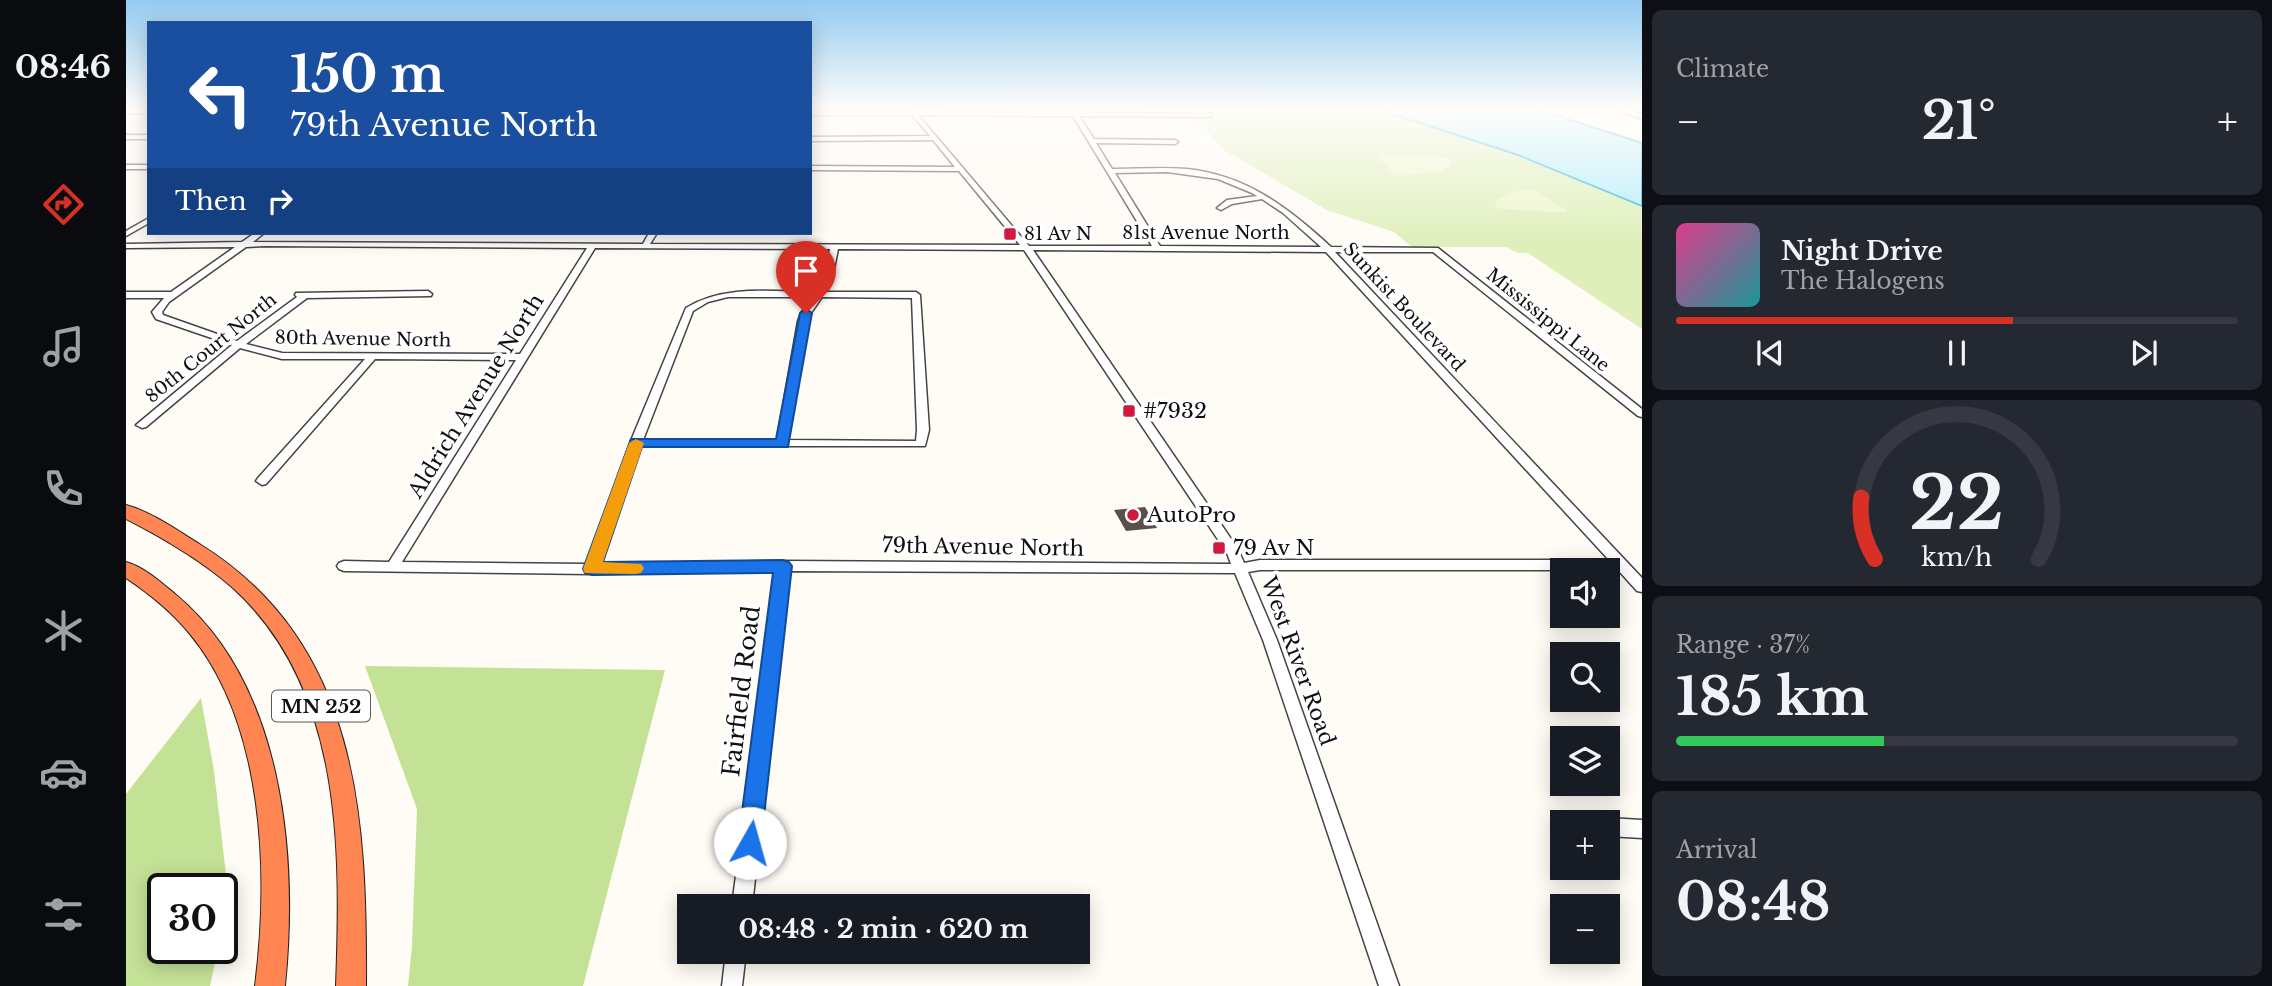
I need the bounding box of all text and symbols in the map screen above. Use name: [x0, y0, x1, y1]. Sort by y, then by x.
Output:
text: 150 m: [290, 44, 445, 105]
text: 08:46: [15, 47, 111, 87]
icon: left: [175, 49, 266, 140]
text: Climate: [1676, 55, 1769, 83]
text: 21°: [1922, 89, 1996, 153]
text: −: [1676, 98, 1700, 145]
text: +: [2217, 98, 2238, 145]
text: 79th Avenue North: [290, 105, 598, 145]
icon: directions: [39, 180, 88, 229]
icon: right: [261, 182, 299, 220]
text: Then: [175, 185, 247, 217]
street label: 81st Avenue North: [1122, 222, 1290, 244]
place label: 81 Av N: [1024, 223, 1092, 245]
marker: 81 Av N: [1002, 226, 1018, 242]
text: Night Drive: [1781, 235, 1943, 267]
street label: Sunkist Boulevard: [1339, 238, 1469, 376]
pin: [776, 241, 836, 313]
icon: arrive: [787, 252, 825, 290]
street label: Mississippi Lane: [1482, 264, 1614, 376]
text: The Halogens: [1781, 267, 1945, 295]
street label: 80th Court North: [141, 288, 281, 408]
street label: Aldrich Avenue North: [402, 289, 549, 504]
icon: music: [39, 322, 88, 371]
street label: 80th Avenue North: [275, 326, 451, 352]
icon: previous: [1751, 334, 1789, 372]
icon: pause: [1938, 334, 1976, 372]
icon: next: [2125, 334, 2163, 372]
place label: #7932: [1143, 398, 1207, 424]
marker: #7932: [1121, 403, 1137, 419]
text: 22: [1910, 458, 2004, 549]
icon: phone: [39, 464, 88, 513]
place label: AutoPro: [1146, 502, 1236, 528]
marker: AutoPro: [1125, 507, 1141, 523]
street label: 79th Avenue North: [882, 532, 1084, 562]
place label: 79 Av N: [1233, 535, 1314, 561]
marker: 79 Av N: [1211, 540, 1227, 556]
text: km/h: [1922, 542, 1992, 573]
map controls: [1550, 558, 1620, 964]
button: sound: [1550, 558, 1620, 628]
street label: West River Road: [1255, 572, 1341, 749]
street label: Fairfield Road: [716, 604, 766, 778]
icon: climate: [39, 606, 88, 655]
text: Range · 37%: [1676, 631, 1810, 659]
button: search: [1550, 642, 1620, 712]
text: 185 km: [1676, 665, 1869, 729]
road number: MN 252: [272, 691, 370, 722]
button: layers: [1550, 726, 1620, 796]
icon: car: [39, 748, 88, 797]
position arrow: [713, 806, 787, 880]
button: +: [1550, 810, 1620, 880]
text: Arrival: [1676, 836, 1757, 864]
text: 08:48: [1676, 870, 1831, 934]
speed limit sign: 30: [147, 873, 238, 964]
icon: filters: [39, 890, 88, 939]
button: −: [1550, 894, 1620, 964]
text: 08:48 · 2 min · 620 m: [738, 913, 1029, 945]

